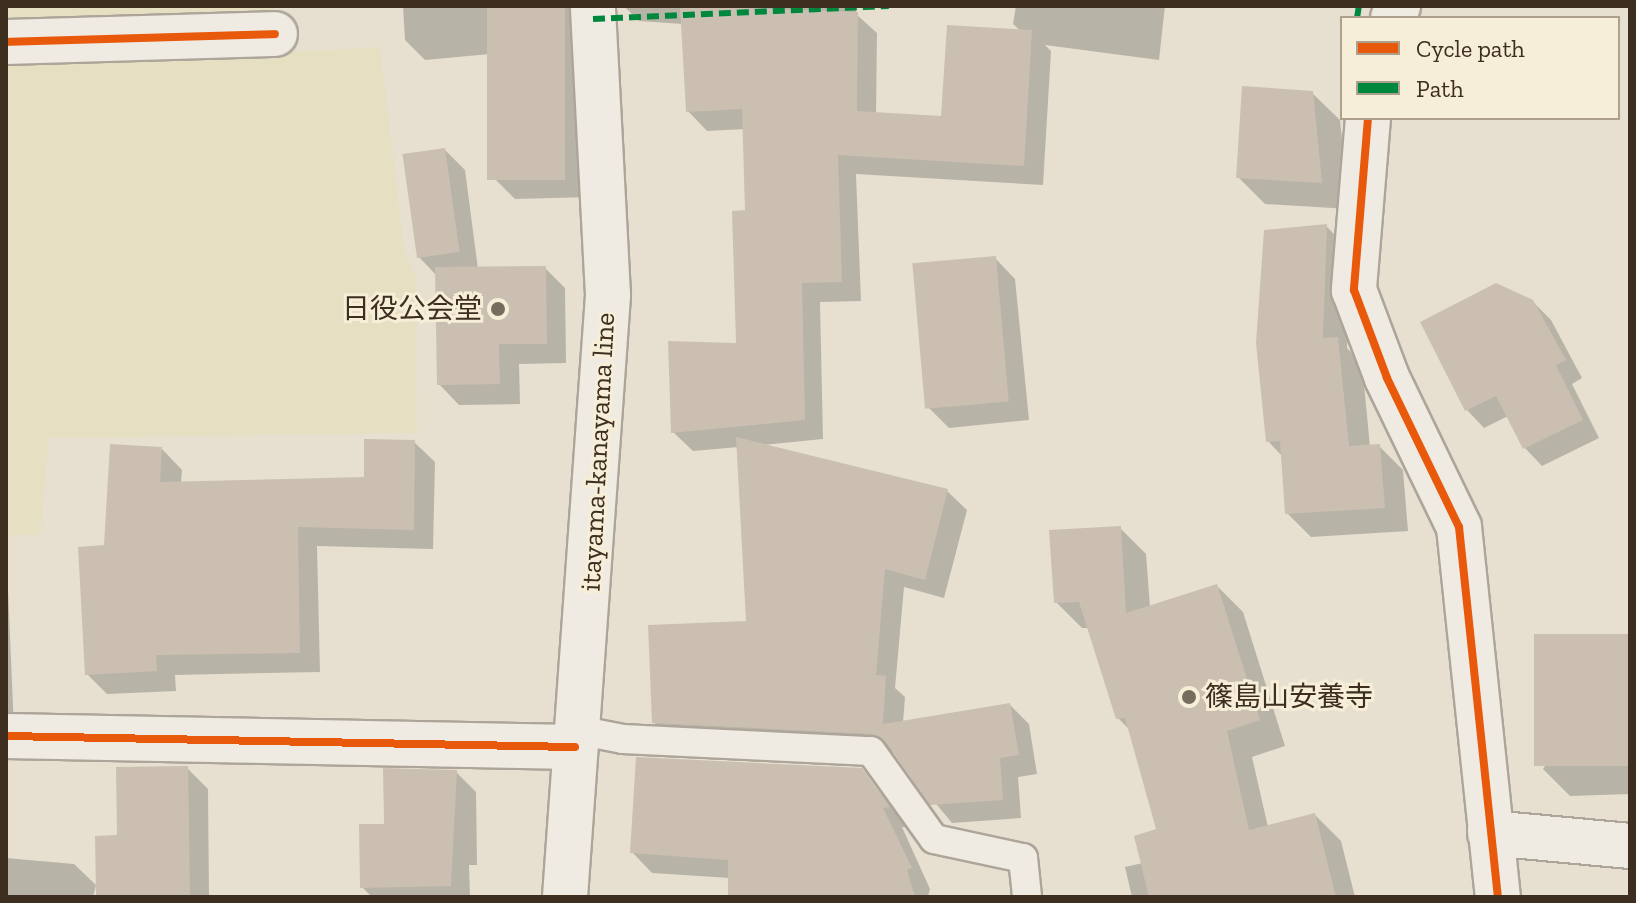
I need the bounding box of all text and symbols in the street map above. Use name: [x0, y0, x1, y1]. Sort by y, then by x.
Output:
legend: [1340, 16, 1620, 120]
text: Cycle path: [1416, 34, 1525, 63]
text: Path: [1416, 74, 1464, 103]
place label: 日役公会堂: [342, 292, 482, 326]
marker: 日役公会堂: [489, 300, 507, 318]
street label: itayama-kanayama line: [574, 312, 622, 592]
place label: 篠島山安養寺: [1205, 680, 1373, 714]
marker: 篠島山安養寺: [1180, 688, 1198, 706]

